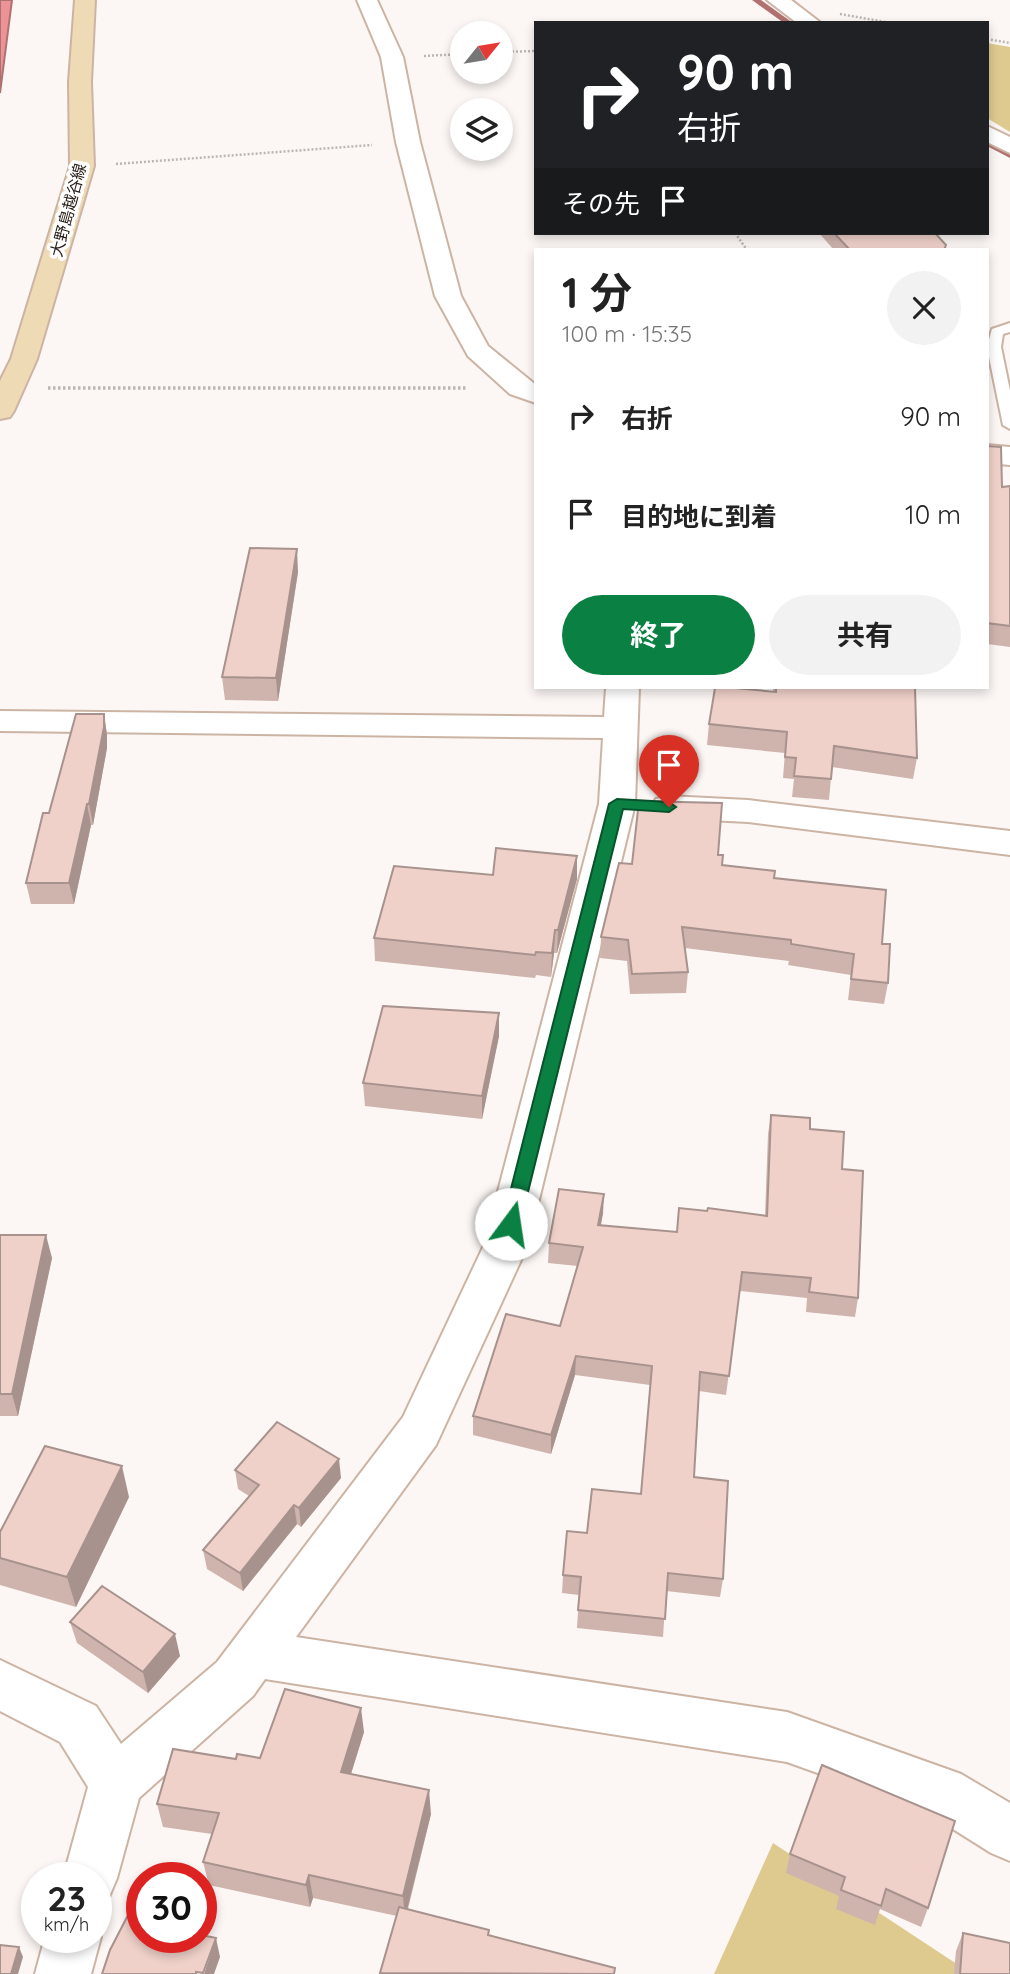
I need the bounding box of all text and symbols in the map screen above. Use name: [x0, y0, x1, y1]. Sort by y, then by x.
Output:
north arrow: [450, 21, 513, 84]
map controls: [450, 21, 513, 161]
text: 90 m: [677, 41, 794, 102]
icon: right: [562, 49, 653, 140]
button: layers: [450, 98, 513, 161]
text: 右折: [677, 107, 741, 147]
street label: 大野島越谷線: [46, 161, 90, 259]
icon: arrive: [654, 182, 692, 220]
text: その先: [562, 187, 640, 220]
text: 1 分: [562, 266, 632, 319]
button: close: [887, 271, 961, 345]
text: 100 m · 15:35: [562, 319, 692, 348]
icon: right: [562, 397, 600, 435]
text: 90 m: [900, 400, 961, 433]
text: 右折: [621, 402, 673, 435]
icon: arrive: [562, 495, 600, 533]
text: 10 m: [905, 498, 961, 531]
text: 目的地に到着: [621, 500, 777, 533]
button: 終了: [562, 595, 755, 675]
button: 共有: [769, 595, 961, 675]
pin: [639, 735, 699, 807]
icon: arrive: [650, 746, 688, 784]
position arrow: [474, 1187, 548, 1261]
speed limit sign: 30: [126, 1862, 217, 1953]
text: 23: [47, 1876, 86, 1920]
text: km/h: [44, 1913, 89, 1936]

